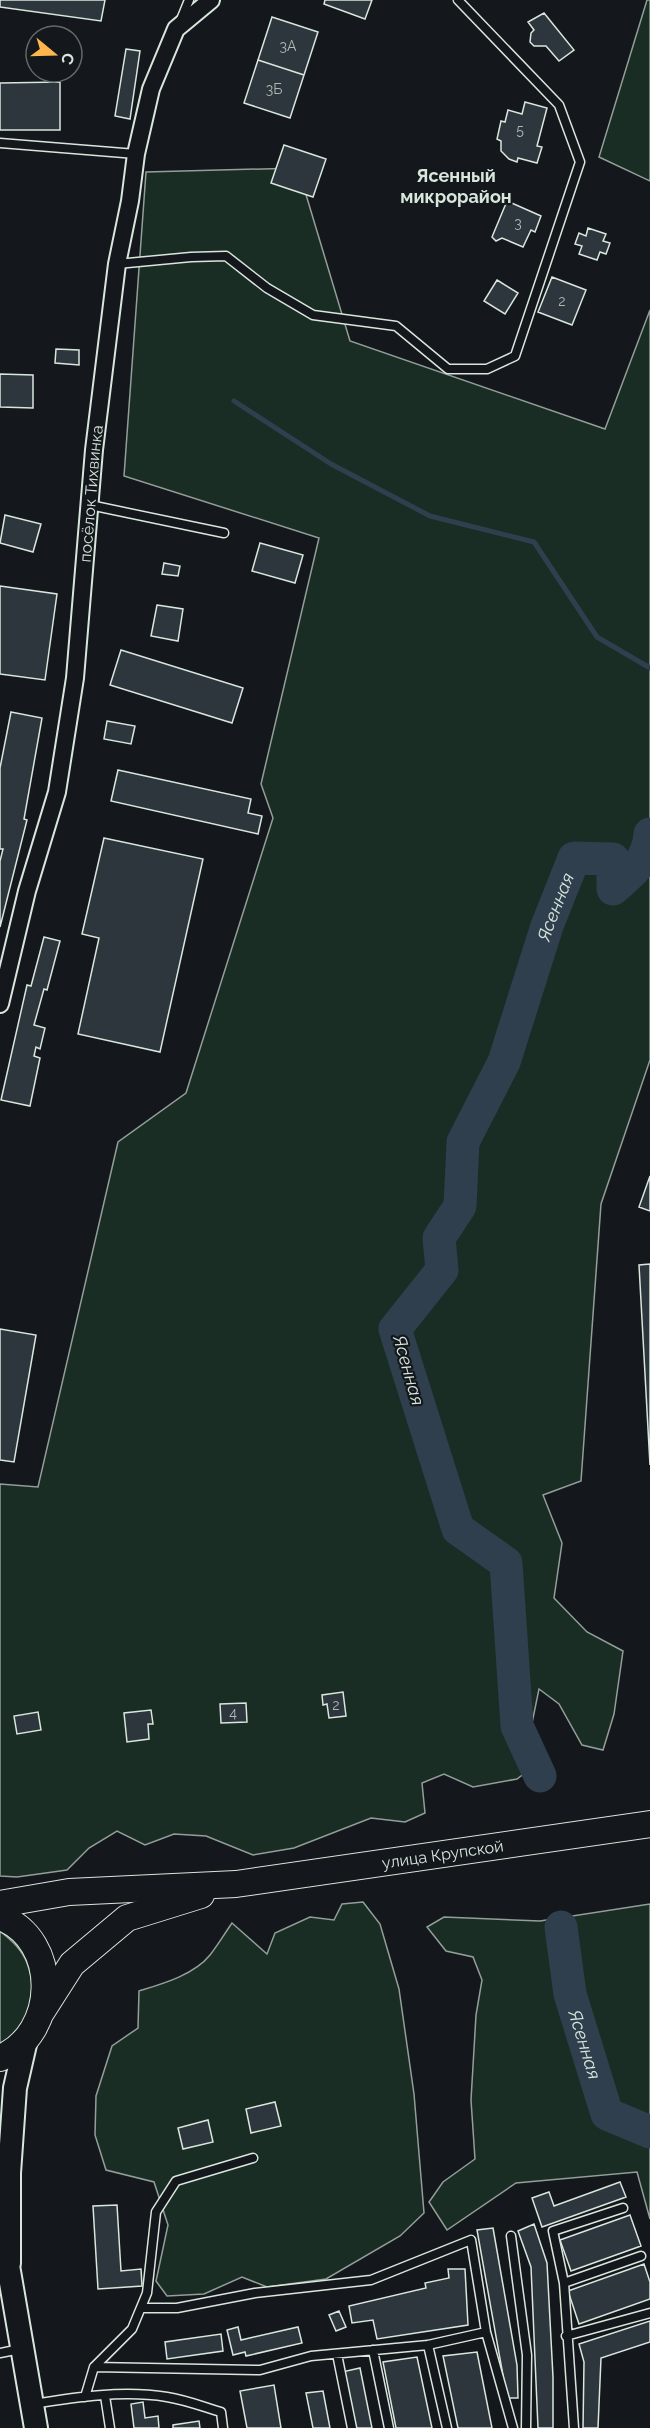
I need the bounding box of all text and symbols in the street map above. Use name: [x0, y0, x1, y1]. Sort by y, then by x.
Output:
north arrow: [24, 24, 84, 84]
house number: 3А: [280, 38, 297, 54]
text: С: [57, 50, 78, 67]
house number: 3Б: [266, 81, 282, 97]
house number: 5: [516, 122, 524, 138]
district label: Ясенный микрорайон: [400, 165, 512, 207]
house number: 3: [514, 215, 522, 231]
house number: 2: [558, 293, 566, 309]
street label: посёлок Тихвинка: [75, 424, 106, 563]
water label: Ясенная: [532, 869, 578, 944]
water label: Ясенная: [389, 1332, 429, 1408]
house number: 2: [332, 1697, 340, 1713]
house number: 4: [229, 1705, 237, 1721]
street label: улица Крупской: [381, 1836, 505, 1872]
water label: Ясенная: [565, 2006, 606, 2082]

